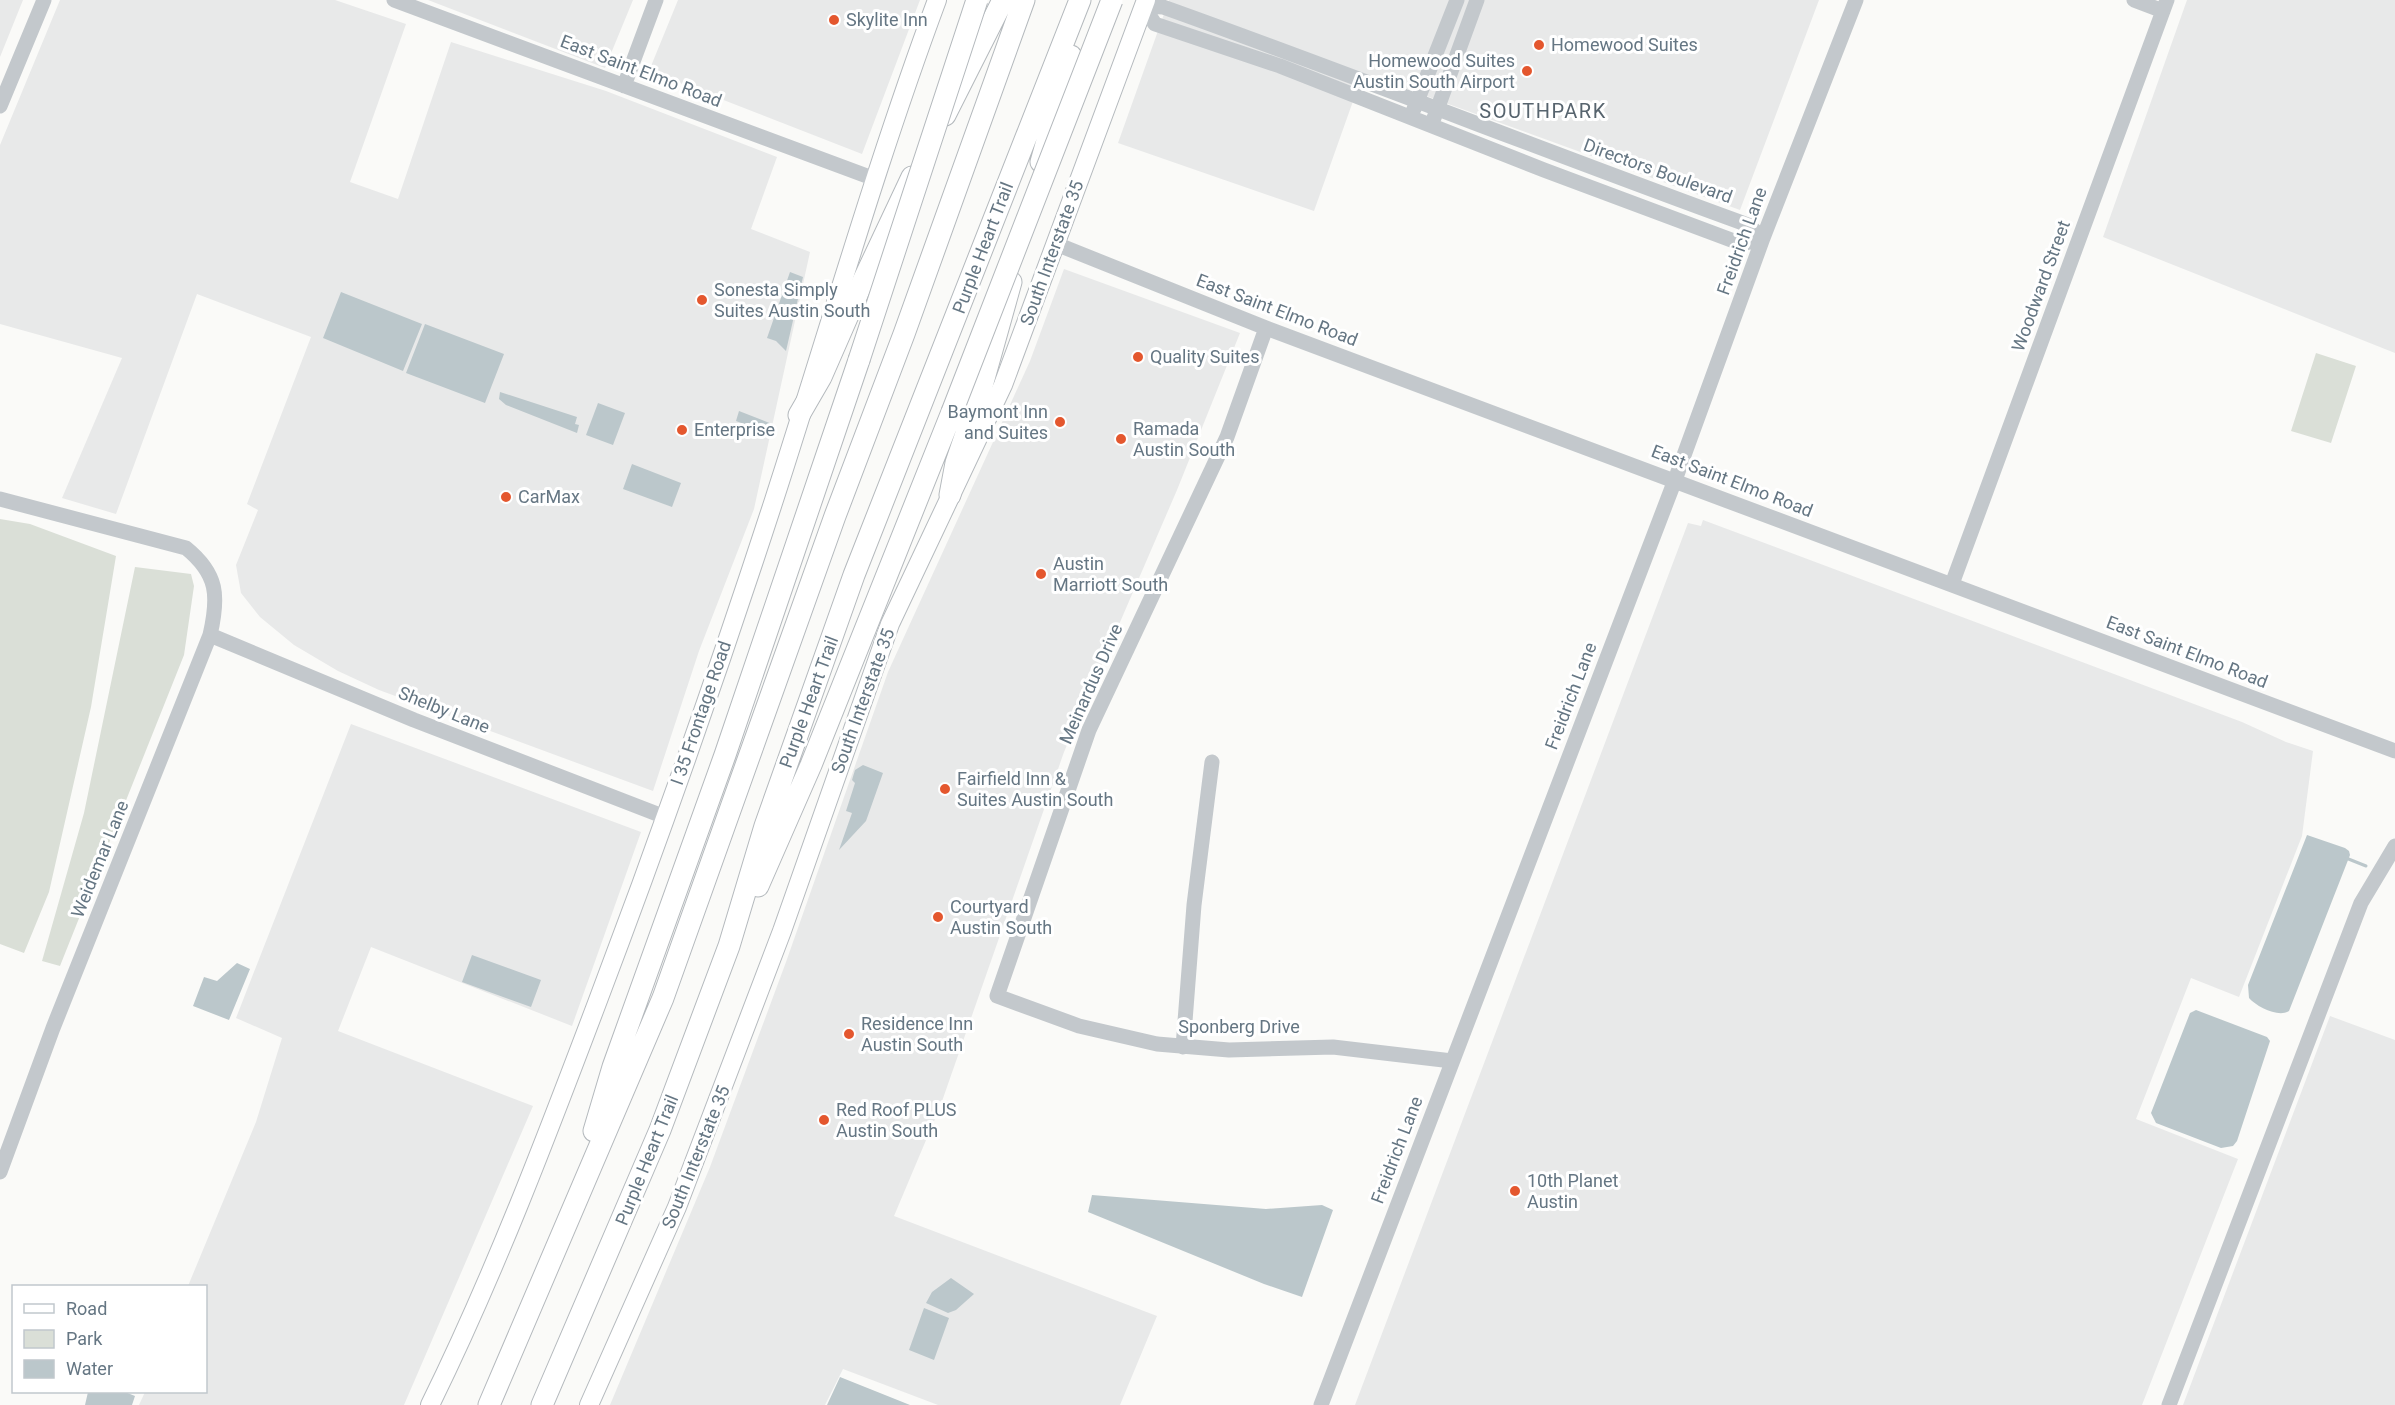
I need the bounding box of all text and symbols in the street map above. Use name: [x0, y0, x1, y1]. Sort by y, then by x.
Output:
place label: Skylite Inn: [846, 9, 928, 30]
marker: Skylite Inn: [827, 13, 841, 27]
street label: East Saint Elmo Road: [557, 30, 725, 111]
place label: Homewood Suites: [1551, 34, 1698, 55]
marker: Homewood Suites: [1532, 38, 1546, 52]
place label: Homewood Suites Austin South Airport: [1353, 50, 1515, 92]
marker: Homewood Suites Austin South Airport: [1520, 64, 1534, 78]
district label: SOUTHPARK: [1479, 99, 1607, 123]
street label: Directors Boulevard: [1581, 134, 1735, 207]
street label: South Interstate 35: [1016, 178, 1087, 328]
street label: Purple Heart Trail: [948, 179, 1017, 316]
street label: Freidrich Lane: [1712, 184, 1771, 298]
street label: Woodward Street: [2007, 217, 2074, 354]
street label: East Saint Elmo Road: [1193, 269, 1361, 350]
place label: Sonesta Simply Suites Austin South: [714, 279, 870, 321]
marker: Sonesta Simply Suites Austin South: [695, 293, 709, 307]
place label: Quality Suites: [1150, 346, 1259, 367]
marker: Quality Suites: [1131, 350, 1145, 364]
place label: Baymont Inn and Suites: [947, 401, 1048, 443]
marker: Baymont Inn and Suites: [1053, 415, 1067, 429]
place label: Ramada Austin South: [1133, 418, 1235, 460]
place label: Enterprise: [694, 419, 775, 440]
marker: Enterprise: [675, 423, 689, 437]
marker: Ramada Austin South: [1114, 432, 1128, 446]
street label: East Saint Elmo Road: [1648, 440, 1816, 521]
place label: CarMax: [518, 486, 580, 507]
marker: CarMax: [499, 490, 513, 504]
place label: Austin Marriott South: [1053, 553, 1168, 595]
marker: Austin Marriott South: [1034, 567, 1048, 581]
street label: East Saint Elmo Road: [2103, 611, 2271, 692]
street label: Meinardus Drive: [1055, 620, 1126, 747]
street label: South Interstate 35: [827, 626, 898, 776]
street label: Purple Heart Trail: [775, 633, 842, 771]
street label: I 35 Frontage Road: [666, 638, 735, 788]
street label: Freidrich Lane: [1540, 639, 1601, 752]
street label: Shelby Lane: [396, 682, 493, 737]
place label: Fairfield Inn & Suites Austin South: [957, 768, 1113, 810]
marker: Fairfield Inn & Suites Austin South: [938, 782, 952, 796]
street label: Weidemar Lane: [66, 797, 133, 920]
place label: Courtyard Austin South: [950, 896, 1052, 938]
marker: Courtyard Austin South: [931, 910, 945, 924]
place label: Residence Inn Austin South: [861, 1013, 973, 1055]
street label: Sponberg Drive: [1178, 1016, 1300, 1037]
marker: Residence Inn Austin South: [842, 1027, 856, 1041]
street label: South Interstate 35: [657, 1082, 734, 1232]
street label: Purple Heart Trail: [611, 1091, 682, 1228]
street label: Freidrich Lane: [1366, 1093, 1427, 1206]
place label: Red Roof PLUS Austin South: [836, 1099, 957, 1141]
marker: Red Roof PLUS Austin South: [817, 1113, 831, 1127]
place label: 10th Planet Austin: [1527, 1170, 1619, 1212]
marker: 10th Planet Austin: [1508, 1184, 1522, 1198]
legend: [12, 1285, 207, 1393]
text: Road: [66, 1298, 107, 1319]
text: Park: [66, 1328, 103, 1349]
text: Water: [66, 1358, 113, 1379]

